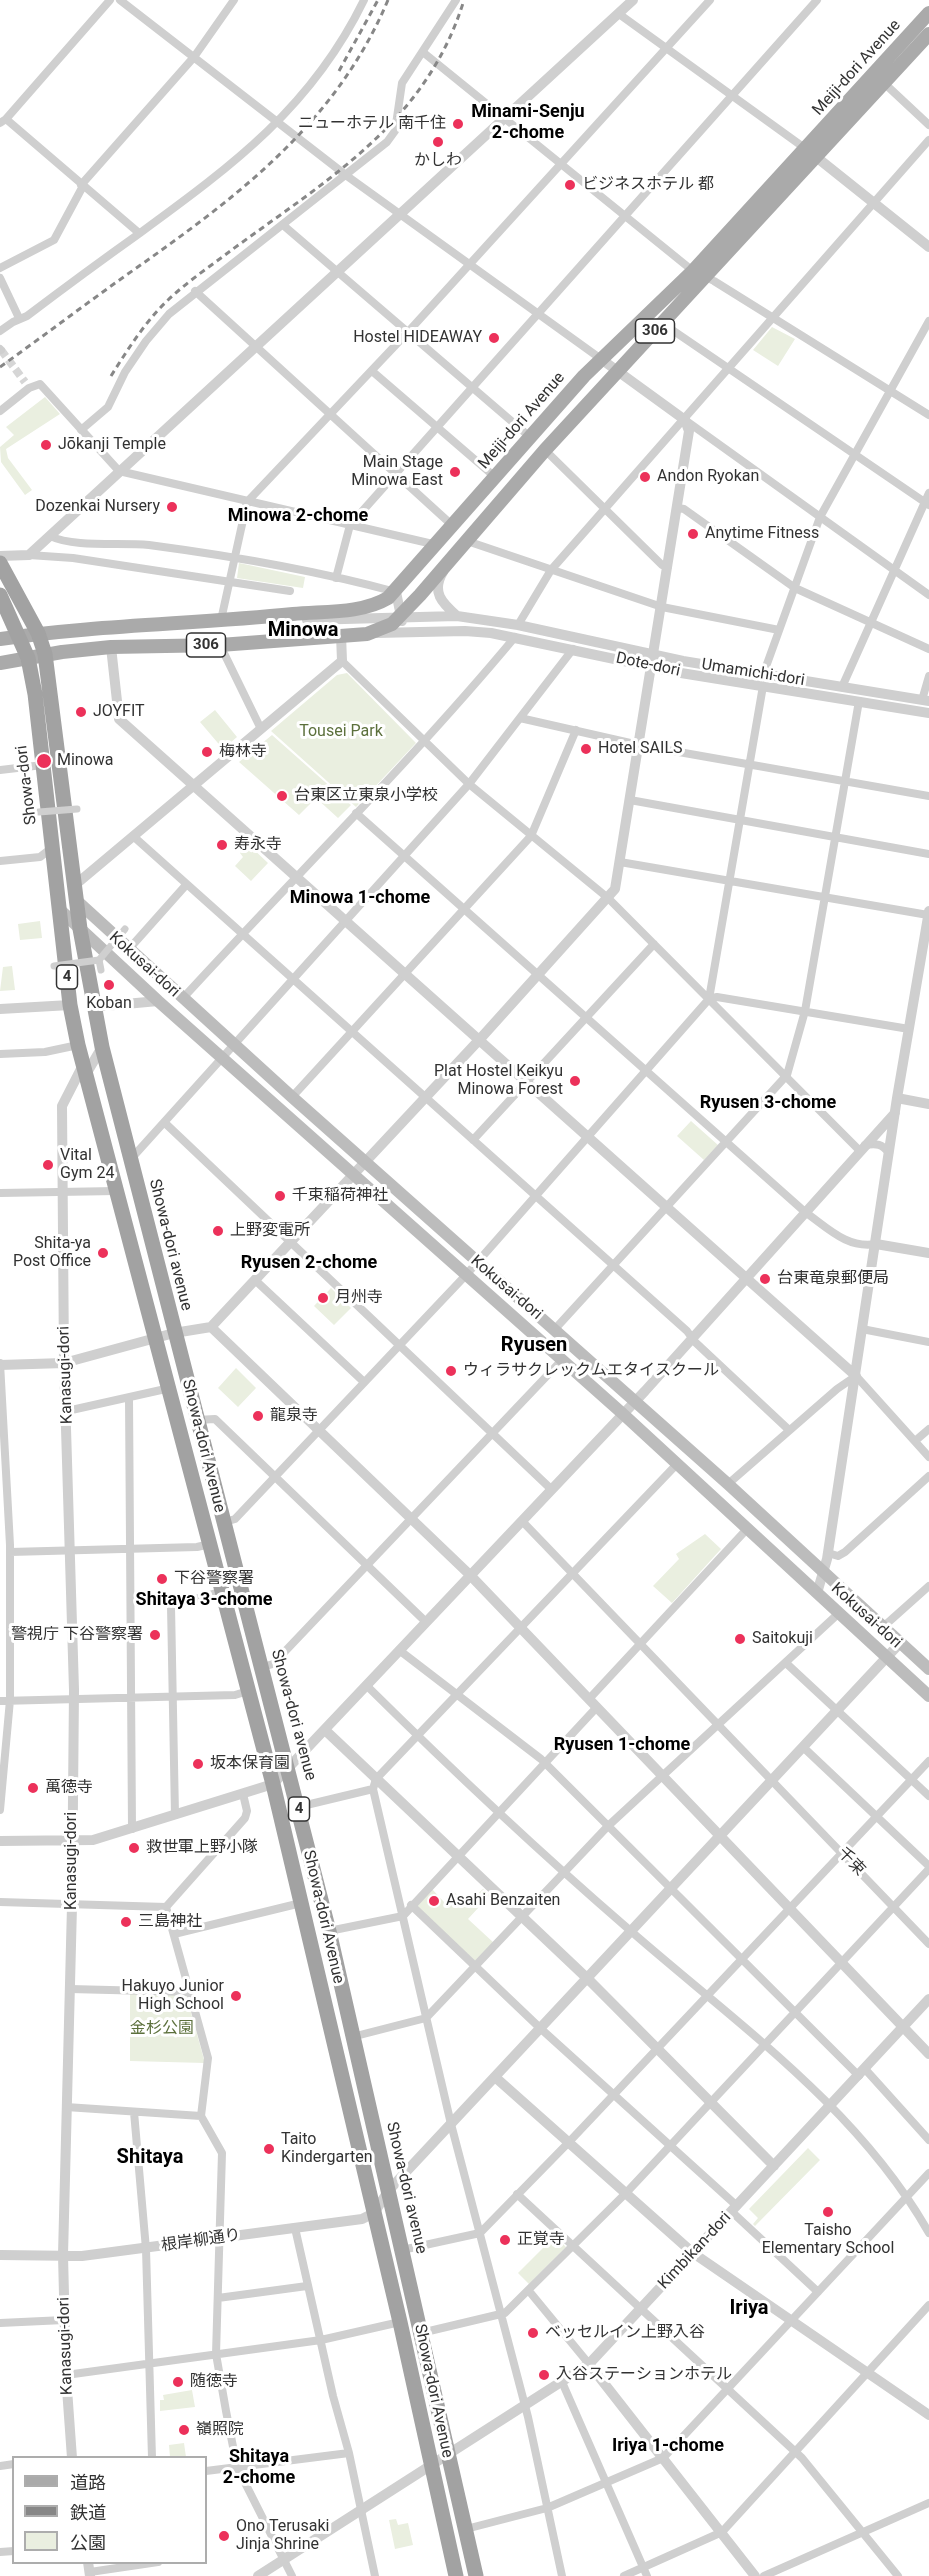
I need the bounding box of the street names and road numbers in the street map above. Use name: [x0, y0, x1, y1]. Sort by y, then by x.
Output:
street label: Meiji-dori Avenue: [809, 16, 905, 120]
road number: 306: [636, 319, 674, 343]
street label: Meiji-dori Avenue: [475, 369, 569, 473]
road number: 306: [186, 633, 226, 657]
street label: Dote-dori: [614, 649, 682, 681]
street label: Umamichi-dori: [700, 655, 806, 691]
street label: Showa-dori: [13, 744, 41, 826]
street label: Kokusai-dori: [105, 928, 183, 1002]
road number: 4: [56, 965, 78, 989]
street label: Showa-dori avenue: [144, 1177, 196, 1313]
street label: Kokusai-dori: [466, 1252, 546, 1324]
street label: Kanasugi-dori: [55, 1326, 77, 1424]
street label: Showa-dori Avenue: [177, 1378, 229, 1514]
street label: Kokusai-dori: [827, 1579, 905, 1653]
street label: Showa-dori avenue: [266, 1647, 320, 1783]
road number: 4: [288, 1797, 310, 1821]
street label: Kanasugi-dori: [62, 1812, 82, 1910]
street label: 千束: [833, 1844, 869, 1880]
street label: Showa-dori Avenue: [298, 1848, 348, 1986]
street label: Showa-dori avenue: [381, 2120, 431, 2256]
street label: Kimbikan-dori: [654, 2208, 736, 2294]
street label: 根岸柳通り: [160, 2226, 242, 2256]
street label: Kanasugi-dori: [55, 2297, 77, 2395]
street label: Showa-dori Avenue: [409, 2322, 457, 2460]

